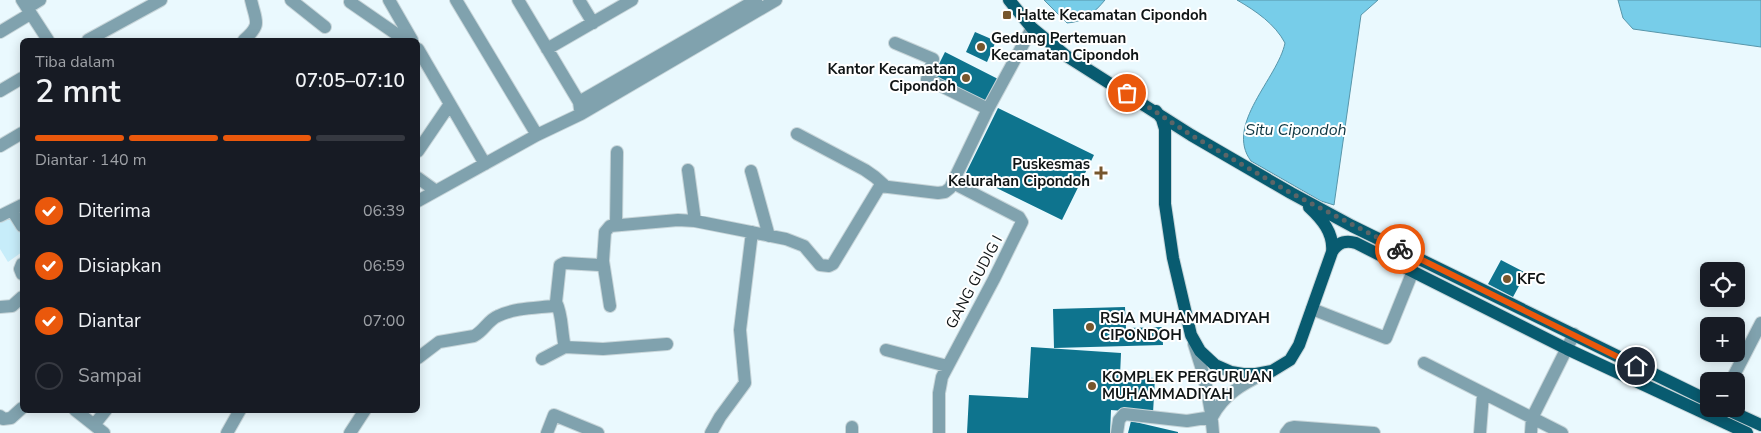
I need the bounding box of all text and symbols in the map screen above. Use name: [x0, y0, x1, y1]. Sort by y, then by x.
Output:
place label: Halte Kecamatan Cipondoh: [1017, 5, 1207, 25]
marker: Halte Kecamatan Cipondoh: [1001, 9, 1013, 21]
place label: Gedung Pertemuan Kecamatan Cipondoh: [991, 28, 1139, 65]
marker: Gedung Pertemuan Kecamatan Cipondoh: [975, 41, 987, 53]
text: Tiba dalam: [35, 51, 115, 73]
place label: Kantor Kecamatan Cipondoh: [828, 59, 956, 96]
text: 07:05–07:10: [295, 68, 405, 94]
text: 2 mnt: [35, 70, 120, 113]
marker: Kantor Kecamatan Cipondoh: [960, 72, 972, 84]
pin: [1106, 72, 1148, 114]
icon: bag: [1113, 79, 1141, 107]
water label: Situ Cipondoh: [1245, 119, 1347, 141]
text: Diantar · 140 m: [35, 149, 146, 171]
place label: Puskesmas Kelurahan Cipondoh: [948, 154, 1090, 191]
marker: Puskesmas Kelurahan Cipondoh: [1094, 166, 1108, 180]
icon: check: [35, 197, 63, 225]
text: Diterima: [78, 198, 151, 224]
text: 06:39: [363, 200, 405, 222]
courier: [1375, 224, 1425, 274]
street label: GANG GUDIG I: [941, 232, 1007, 332]
icon: bike: [1386, 235, 1414, 263]
icon: check: [35, 252, 63, 280]
text: Disiapkan: [78, 253, 161, 279]
text: 06:59: [363, 255, 405, 277]
map controls: [1700, 262, 1745, 417]
button: locate: [1700, 262, 1745, 307]
place label: KFC: [1517, 269, 1545, 289]
marker: KFC: [1501, 273, 1513, 285]
icon: check: [35, 307, 63, 335]
text: Diantar: [78, 308, 141, 334]
place label: RSIA MUHAMMADIYAH CIPONDOH: [1100, 308, 1270, 345]
text: 07:00: [363, 310, 405, 332]
button: +: [1700, 317, 1745, 362]
marker: RSIA MUHAMMADIYAH CIPONDOH: [1084, 321, 1096, 333]
pin: [1615, 345, 1657, 387]
icon: home: [1622, 352, 1650, 380]
text: Sampai: [78, 363, 142, 389]
place label: KOMPLEK PERGURUAN MUHAMMADIYAH: [1102, 367, 1272, 404]
button: −: [1700, 372, 1745, 417]
marker: KOMPLEK PERGURUAN MUHAMMADIYAH: [1086, 380, 1098, 392]

